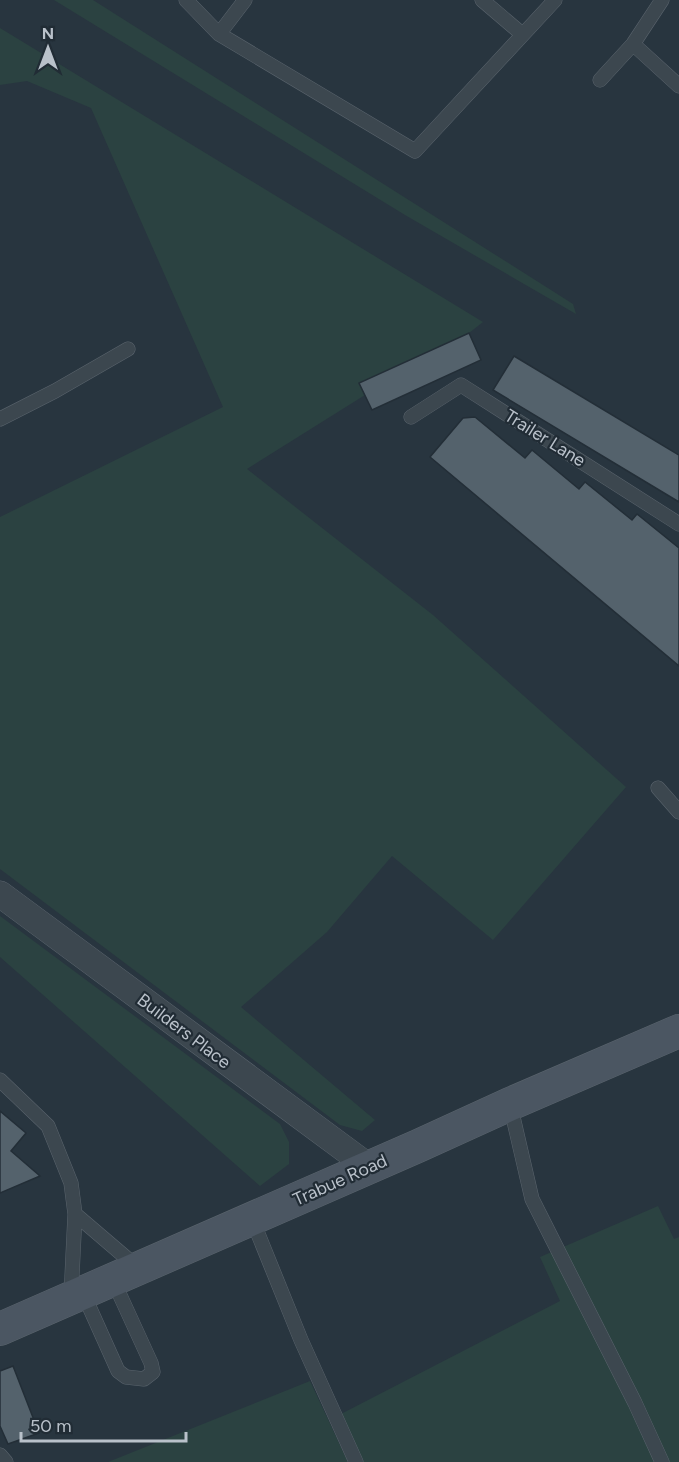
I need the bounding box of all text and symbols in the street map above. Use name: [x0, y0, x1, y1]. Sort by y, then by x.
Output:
north arrow: [18, 18, 78, 78]
text: N: [42, 24, 54, 43]
street label: Trailer Lane: [500, 404, 590, 472]
street label: Builders Place: [133, 989, 235, 1073]
street label: Trabue Road: [290, 1149, 390, 1211]
scale bar: [21, 1405, 186, 1443]
text: 50 m: [30, 1415, 72, 1437]

